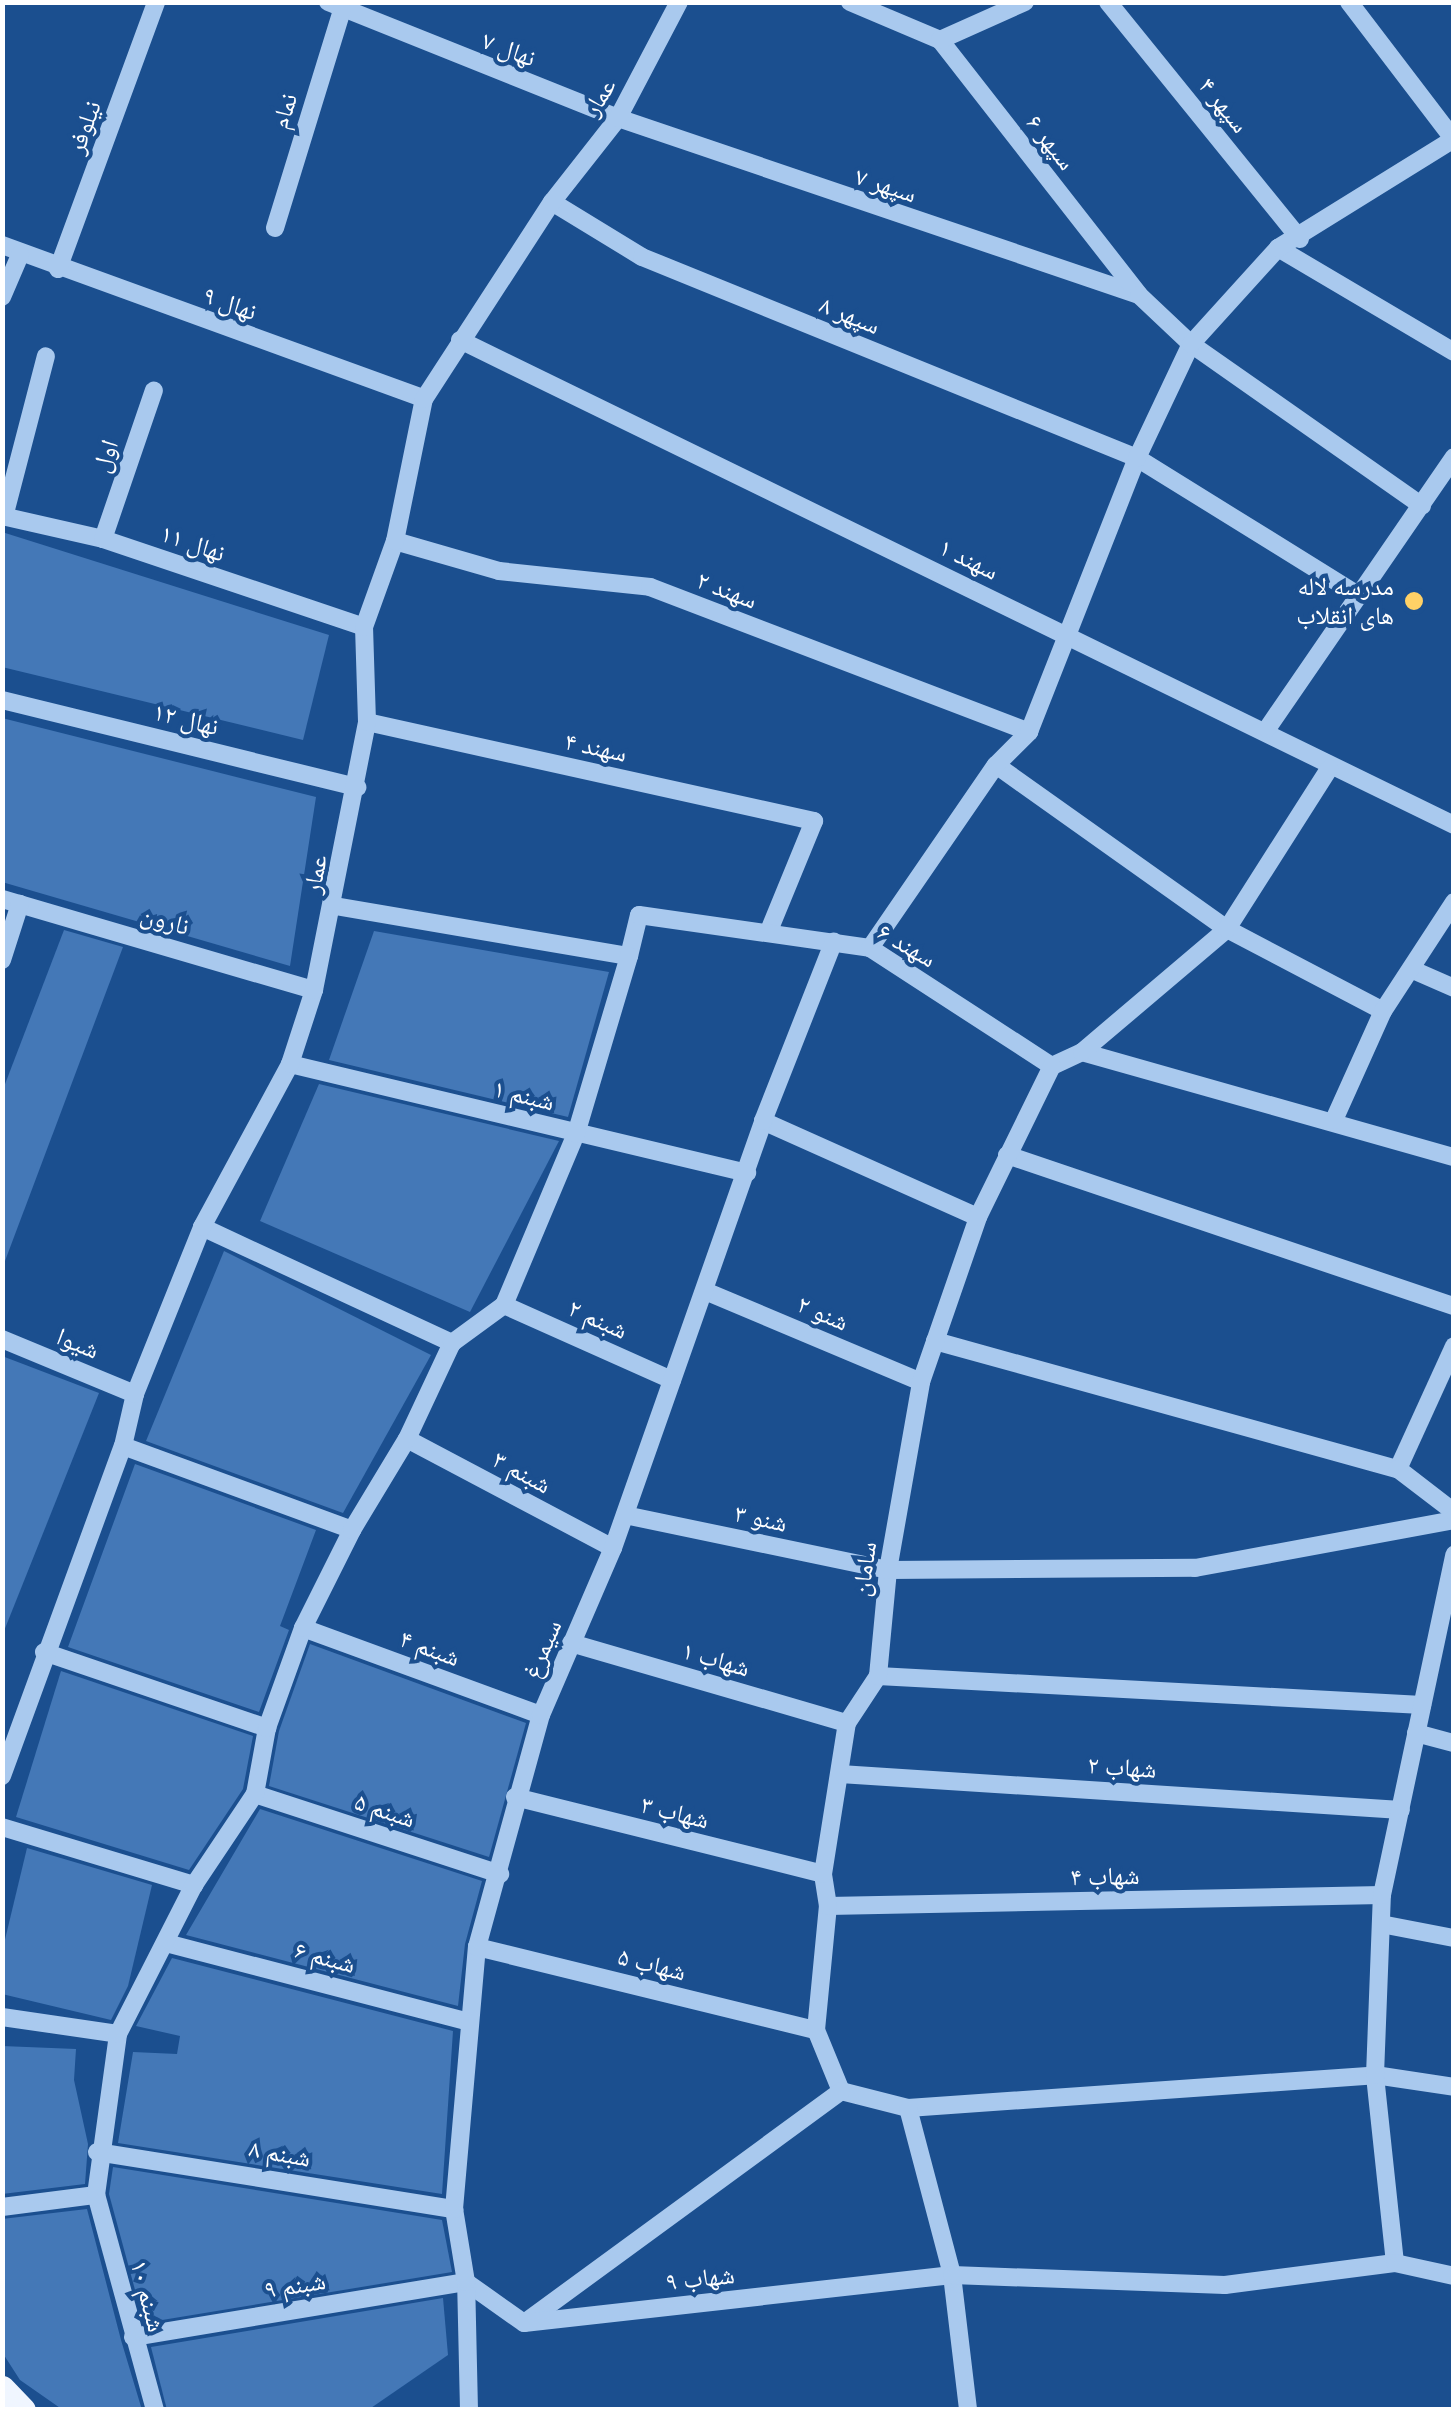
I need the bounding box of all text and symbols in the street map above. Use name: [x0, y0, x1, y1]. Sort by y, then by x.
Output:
street label: نهال ۷: [478, 25, 540, 73]
street label: سپهر ۴: [1193, 71, 1255, 139]
street label: عمار: [576, 73, 622, 121]
street label: نمام: [264, 90, 304, 132]
street label: نیلوفر: [61, 96, 107, 158]
street label: سپهر ۶: [1020, 108, 1082, 176]
street label: سپهر ۷: [852, 161, 920, 209]
street label: نهال ۹: [199, 279, 261, 327]
street label: سپهر ۸: [815, 289, 885, 341]
street label: اول: [86, 436, 124, 476]
street label: نهال ۱۱: [157, 518, 229, 568]
street label: سهند ۱: [934, 532, 1004, 586]
street label: سهند ۲: [692, 565, 762, 615]
place label: مدرسه لاله های انقلاب: [1296, 572, 1394, 631]
marker: مدرسه لاله های انقلاب: [1403, 590, 1425, 612]
street label: نهال ۱۲: [150, 696, 222, 742]
street label: سهند ۴: [562, 726, 630, 768]
street label: عمار: [297, 852, 333, 896]
street label: نارون: [137, 899, 193, 941]
street label: سهند ۶: [872, 916, 942, 974]
street label: شبنم ۱: [490, 1073, 558, 1117]
street label: شنو ۲: [793, 1289, 853, 1337]
street label: شبنم ۲: [564, 1293, 632, 1345]
street label: شیوا: [52, 1321, 104, 1365]
street label: شبنم ۳: [488, 1444, 556, 1500]
street label: شنو ۳: [732, 1498, 790, 1538]
street label: سامان: [845, 1540, 883, 1598]
street label: سیمرغ: [516, 1615, 568, 1683]
street label: شبنم ۴: [396, 1623, 464, 1673]
street label: شهاب ۱: [679, 1635, 753, 1683]
street label: شهاب ۲: [1087, 1750, 1157, 1784]
street label: شبنم ۵: [351, 1786, 419, 1834]
street label: شهاب ۳: [638, 1789, 712, 1835]
street label: شهاب ۴: [1070, 1860, 1140, 1892]
street label: شبنم ۶: [291, 1935, 359, 1979]
street label: شهاب ۵: [615, 1941, 689, 1987]
street label: شبنم ۸: [247, 2133, 313, 2173]
street label: شبنم ۱۰: [124, 2257, 172, 2335]
street label: شهاب ۹: [664, 2259, 736, 2297]
street label: شبنم ۹: [262, 2265, 328, 2305]

